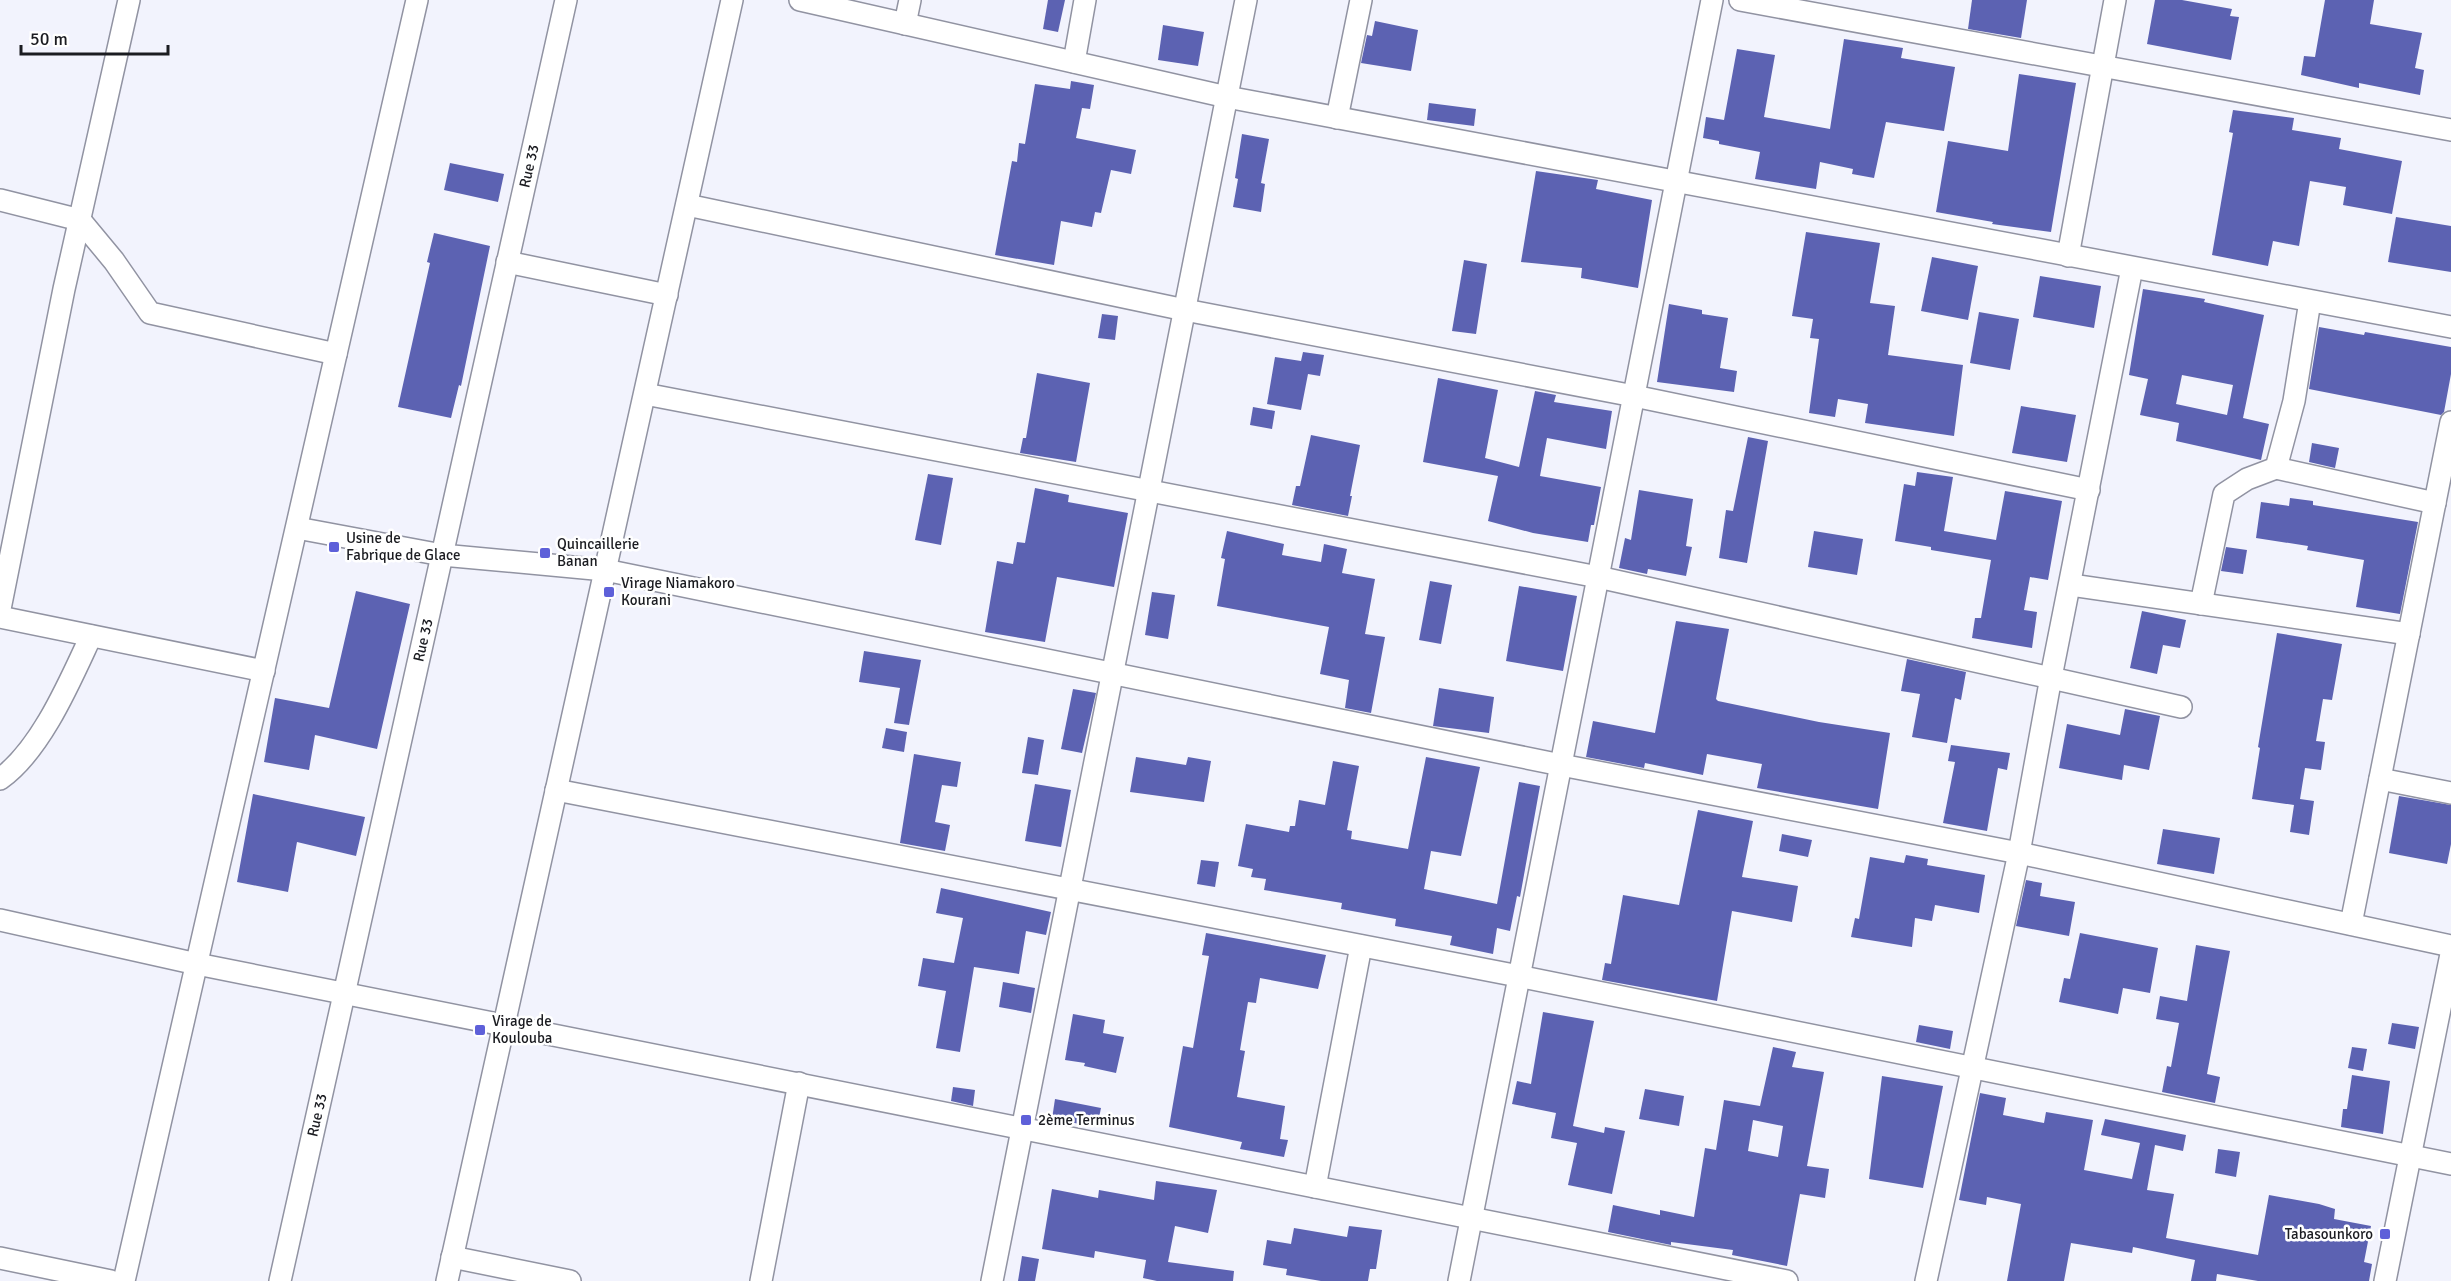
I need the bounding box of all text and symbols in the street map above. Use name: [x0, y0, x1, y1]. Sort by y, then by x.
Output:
scale bar: [21, 18, 168, 56]
text: 50 m: [30, 28, 68, 50]
street label: Rue 33: [515, 143, 543, 189]
place label: Usine de Fabrique de Glace: [346, 529, 460, 564]
place label: Quincaillerie Banan: [557, 535, 639, 570]
marker: Usine de Fabrique de Glace: [327, 540, 341, 554]
marker: Quincaillerie Banan: [538, 546, 552, 560]
place label: Virage Niamakoro Kourani: [621, 574, 735, 609]
marker: Virage Niamakoro Kourani: [602, 585, 616, 599]
street label: Rue 33: [409, 617, 437, 663]
place label: Virage de Koulouba: [492, 1012, 552, 1047]
marker: Virage de Koulouba: [473, 1023, 487, 1037]
street label: Rue 33: [303, 1092, 331, 1138]
place label: 2ème Terminus: [1038, 1111, 1135, 1129]
marker: 2ème Terminus: [1019, 1113, 1033, 1127]
place label: Tabasounkoro: [2285, 1225, 2373, 1243]
marker: Tabasounkoro: [2378, 1227, 2392, 1241]

